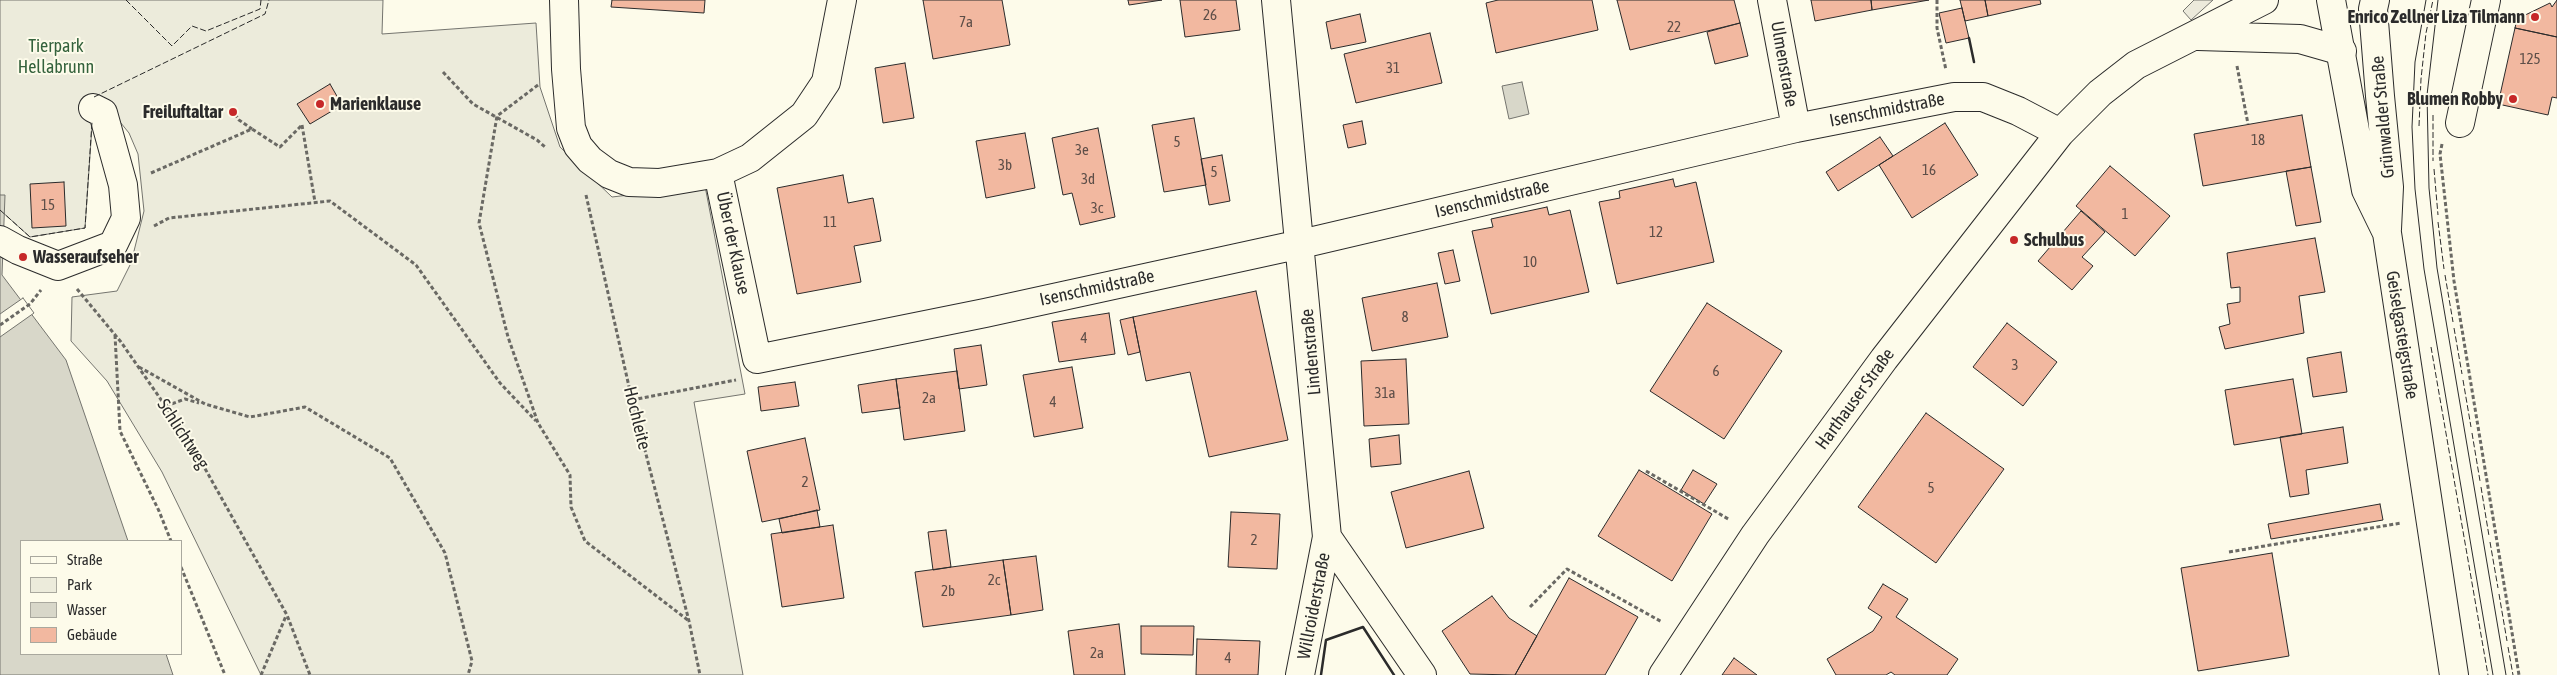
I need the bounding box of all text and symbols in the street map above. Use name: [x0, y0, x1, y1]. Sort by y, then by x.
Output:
house number: 26: [1203, 6, 1217, 24]
place label: Enrico Zellner Liza Tilmann: [2347, 6, 2525, 28]
marker: Enrico Zellner Liza Tilmann: [2529, 11, 2541, 23]
house number: 7a: [959, 13, 973, 31]
house number: 22: [1667, 18, 1681, 36]
street label: Ulmenstraße: [1766, 19, 1802, 109]
park label: Tierpark Hellabrunn: [18, 35, 94, 78]
house number: 125: [2519, 50, 2541, 68]
street label: Grünwalder Straße: [2367, 55, 2399, 179]
house number: 31: [1386, 59, 1400, 77]
street label: Isenschmidstraße: [1828, 88, 1946, 132]
place label: Blumen Robby: [2407, 88, 2503, 110]
place label: Marienklause: [330, 93, 421, 115]
marker: Blumen Robby: [2507, 93, 2519, 105]
marker: Marienklause: [314, 98, 326, 110]
place label: Freiluftaltar: [143, 101, 223, 123]
marker: Freiluftaltar: [227, 106, 239, 118]
house number: 18: [2251, 131, 2265, 149]
house number: 5: [1173, 133, 1181, 151]
house number: 3e: [1075, 141, 1089, 159]
house number: 3b: [998, 156, 1012, 174]
house number: 16: [1922, 161, 1936, 179]
house number: 5: [1210, 163, 1218, 181]
house number: 3d: [1081, 170, 1095, 188]
street label: Isenschmidstraße: [1433, 175, 1551, 223]
street label: Über der Klause: [712, 190, 754, 296]
house number: 15: [41, 196, 55, 214]
house number: 3c: [1091, 199, 1103, 217]
house number: 1: [2121, 205, 2129, 223]
house number: 11: [823, 213, 837, 231]
house number: 12: [1649, 223, 1663, 241]
place label: Schulbus: [2024, 229, 2084, 251]
marker: Schulbus: [2008, 234, 2020, 246]
place label: Wasseraufseher: [33, 246, 138, 268]
marker: Wasseraufseher: [17, 251, 29, 263]
house number: 10: [1523, 253, 1537, 271]
street label: Isenschmidstraße: [1038, 265, 1156, 311]
street label: Geiselgasteigstraße: [2381, 269, 2423, 401]
street label: Lindenstraße: [1296, 308, 1326, 396]
house number: 8: [1401, 308, 1409, 326]
house number: 4: [1080, 329, 1088, 347]
street label: Harthauser Straße: [1811, 344, 1899, 454]
house number: 3: [2011, 356, 2019, 374]
house number: 6: [1712, 362, 1720, 380]
street label: Hochleite: [619, 384, 655, 452]
house number: 31a: [1374, 384, 1396, 402]
house number: 2a: [922, 389, 936, 407]
house number: 4: [1049, 393, 1057, 411]
street label: Schlichtweg: [152, 395, 214, 473]
house number: 2: [801, 473, 809, 491]
house number: 5: [1927, 479, 1935, 497]
house number: 2: [1250, 531, 1258, 549]
legend: [20, 540, 182, 655]
text: Straße: [67, 551, 103, 568]
street label: Willroiderstraße: [1293, 551, 1335, 661]
house number: 2c: [988, 571, 1000, 589]
text: Park: [67, 576, 92, 593]
house number: 2b: [941, 582, 955, 600]
text: Wasser: [67, 601, 106, 618]
text: Gebäude: [67, 626, 117, 643]
house number: 2a: [1090, 644, 1104, 662]
house number: 4: [1224, 649, 1232, 667]

